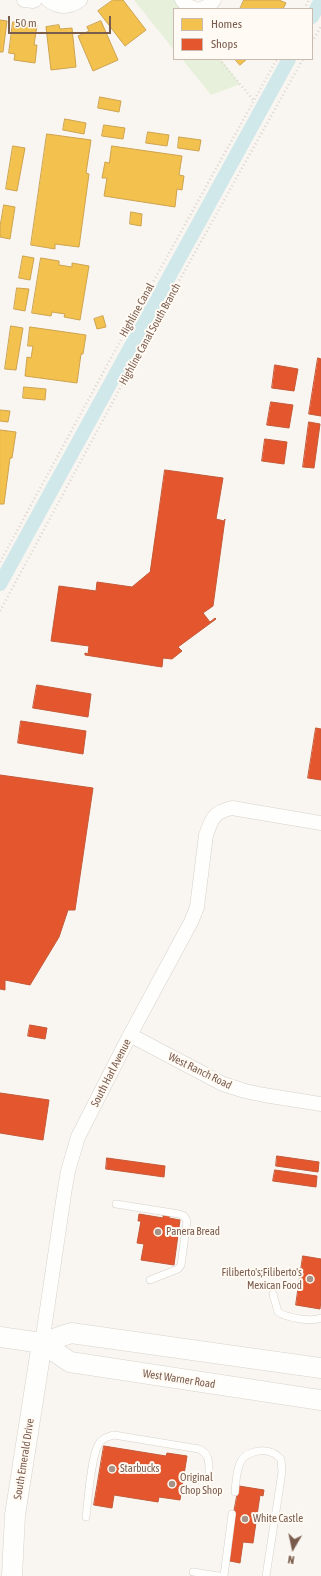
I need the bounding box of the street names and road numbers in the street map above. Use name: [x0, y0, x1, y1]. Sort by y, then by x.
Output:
street label: Highline Canal South Branch: [116, 281, 184, 387]
street label: Highline Canal: [117, 281, 157, 339]
street label: South Harl Avenue: [88, 1037, 134, 1109]
street label: West Ranch Road: [166, 1050, 234, 1092]
street label: West Warner Road: [142, 1367, 216, 1391]
street label: South Emerald Drive: [11, 1418, 37, 1500]

